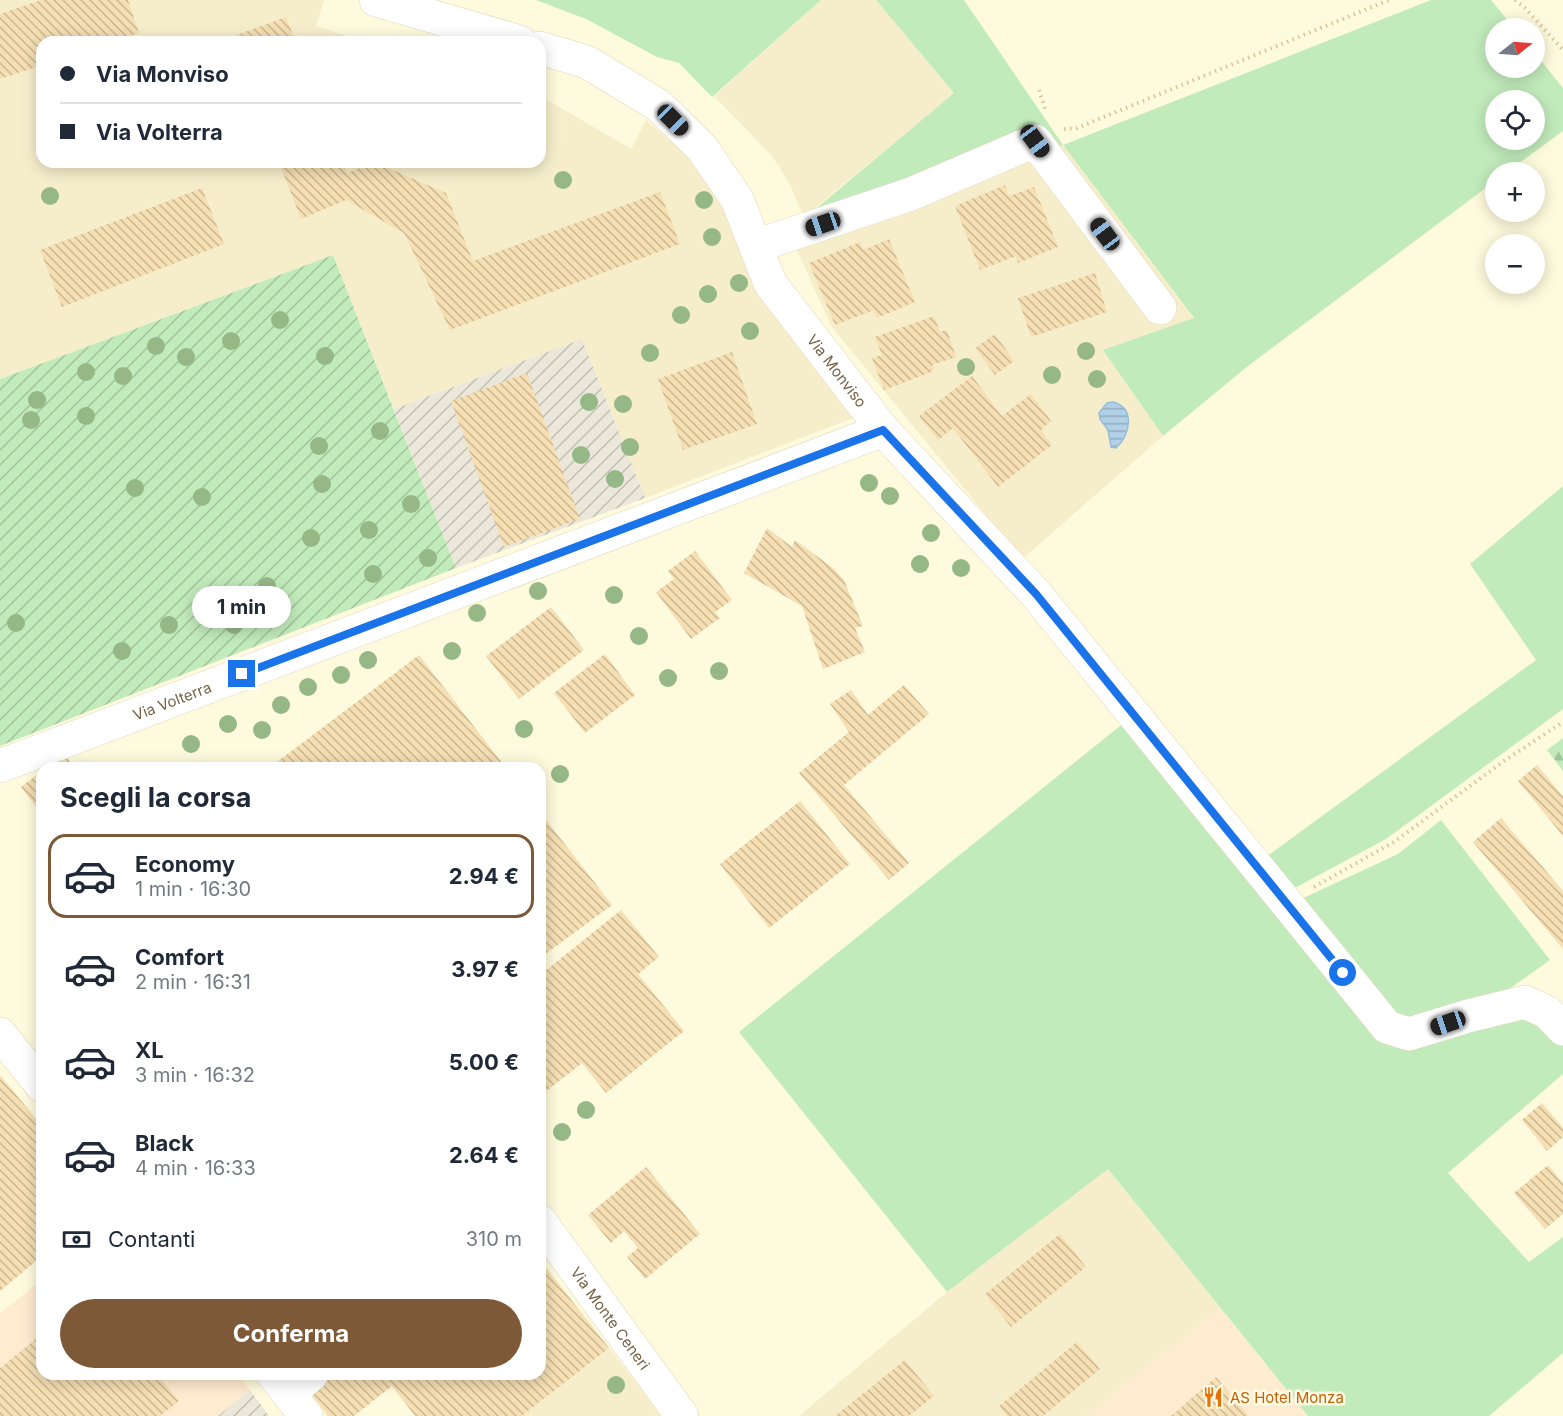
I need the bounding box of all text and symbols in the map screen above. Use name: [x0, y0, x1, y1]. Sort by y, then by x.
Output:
north arrow: [1485, 18, 1545, 78]
map controls: [1485, 18, 1545, 294]
text: Via Monviso: [96, 61, 229, 87]
button: locate: [1485, 90, 1545, 150]
car: [654, 101, 692, 139]
text: Via Volterra: [96, 119, 223, 145]
car: [1017, 121, 1053, 161]
button: +: [1485, 162, 1545, 222]
car: [803, 210, 843, 238]
car: [1087, 214, 1123, 254]
button: −: [1485, 234, 1545, 294]
street label: Via Monviso: [803, 330, 871, 411]
callout: 1 min: [192, 587, 292, 629]
text: 1 min: [217, 595, 266, 619]
route end: [228, 660, 255, 687]
street label: Via Volterra: [130, 677, 214, 724]
text: Scegli la corsa: [60, 781, 251, 814]
icon: car: [63, 849, 117, 903]
text: Economy: [135, 851, 235, 877]
text: 2.94 €: [449, 863, 519, 889]
text: 1 min · 16:30: [135, 877, 251, 901]
icon: car: [63, 942, 117, 996]
text: Comfort: [135, 944, 224, 970]
text: 3.97 €: [451, 956, 519, 982]
route start: [1329, 959, 1356, 986]
text: 2 min · 16:31: [135, 970, 251, 994]
car: [1428, 1009, 1468, 1037]
icon: car: [63, 1035, 117, 1089]
text: XL: [135, 1037, 164, 1063]
text: 5.00 €: [449, 1049, 519, 1075]
text: 3 min · 16:32: [135, 1063, 255, 1087]
icon: car: [63, 1128, 117, 1182]
text: Black: [135, 1130, 194, 1156]
text: 2.64 €: [449, 1142, 519, 1168]
text: 4 min · 16:33: [135, 1156, 256, 1180]
icon: cash: [60, 1223, 93, 1256]
text: Contanti: [108, 1226, 195, 1252]
text: 310 m: [466, 1227, 522, 1251]
street label: Via Monte Ceneri: [567, 1263, 654, 1373]
button: Conferma: [60, 1299, 522, 1368]
restaurant icon: AS Hotel Monza: [1201, 1385, 1225, 1409]
place label: AS Hotel Monza: [1230, 1388, 1344, 1407]

